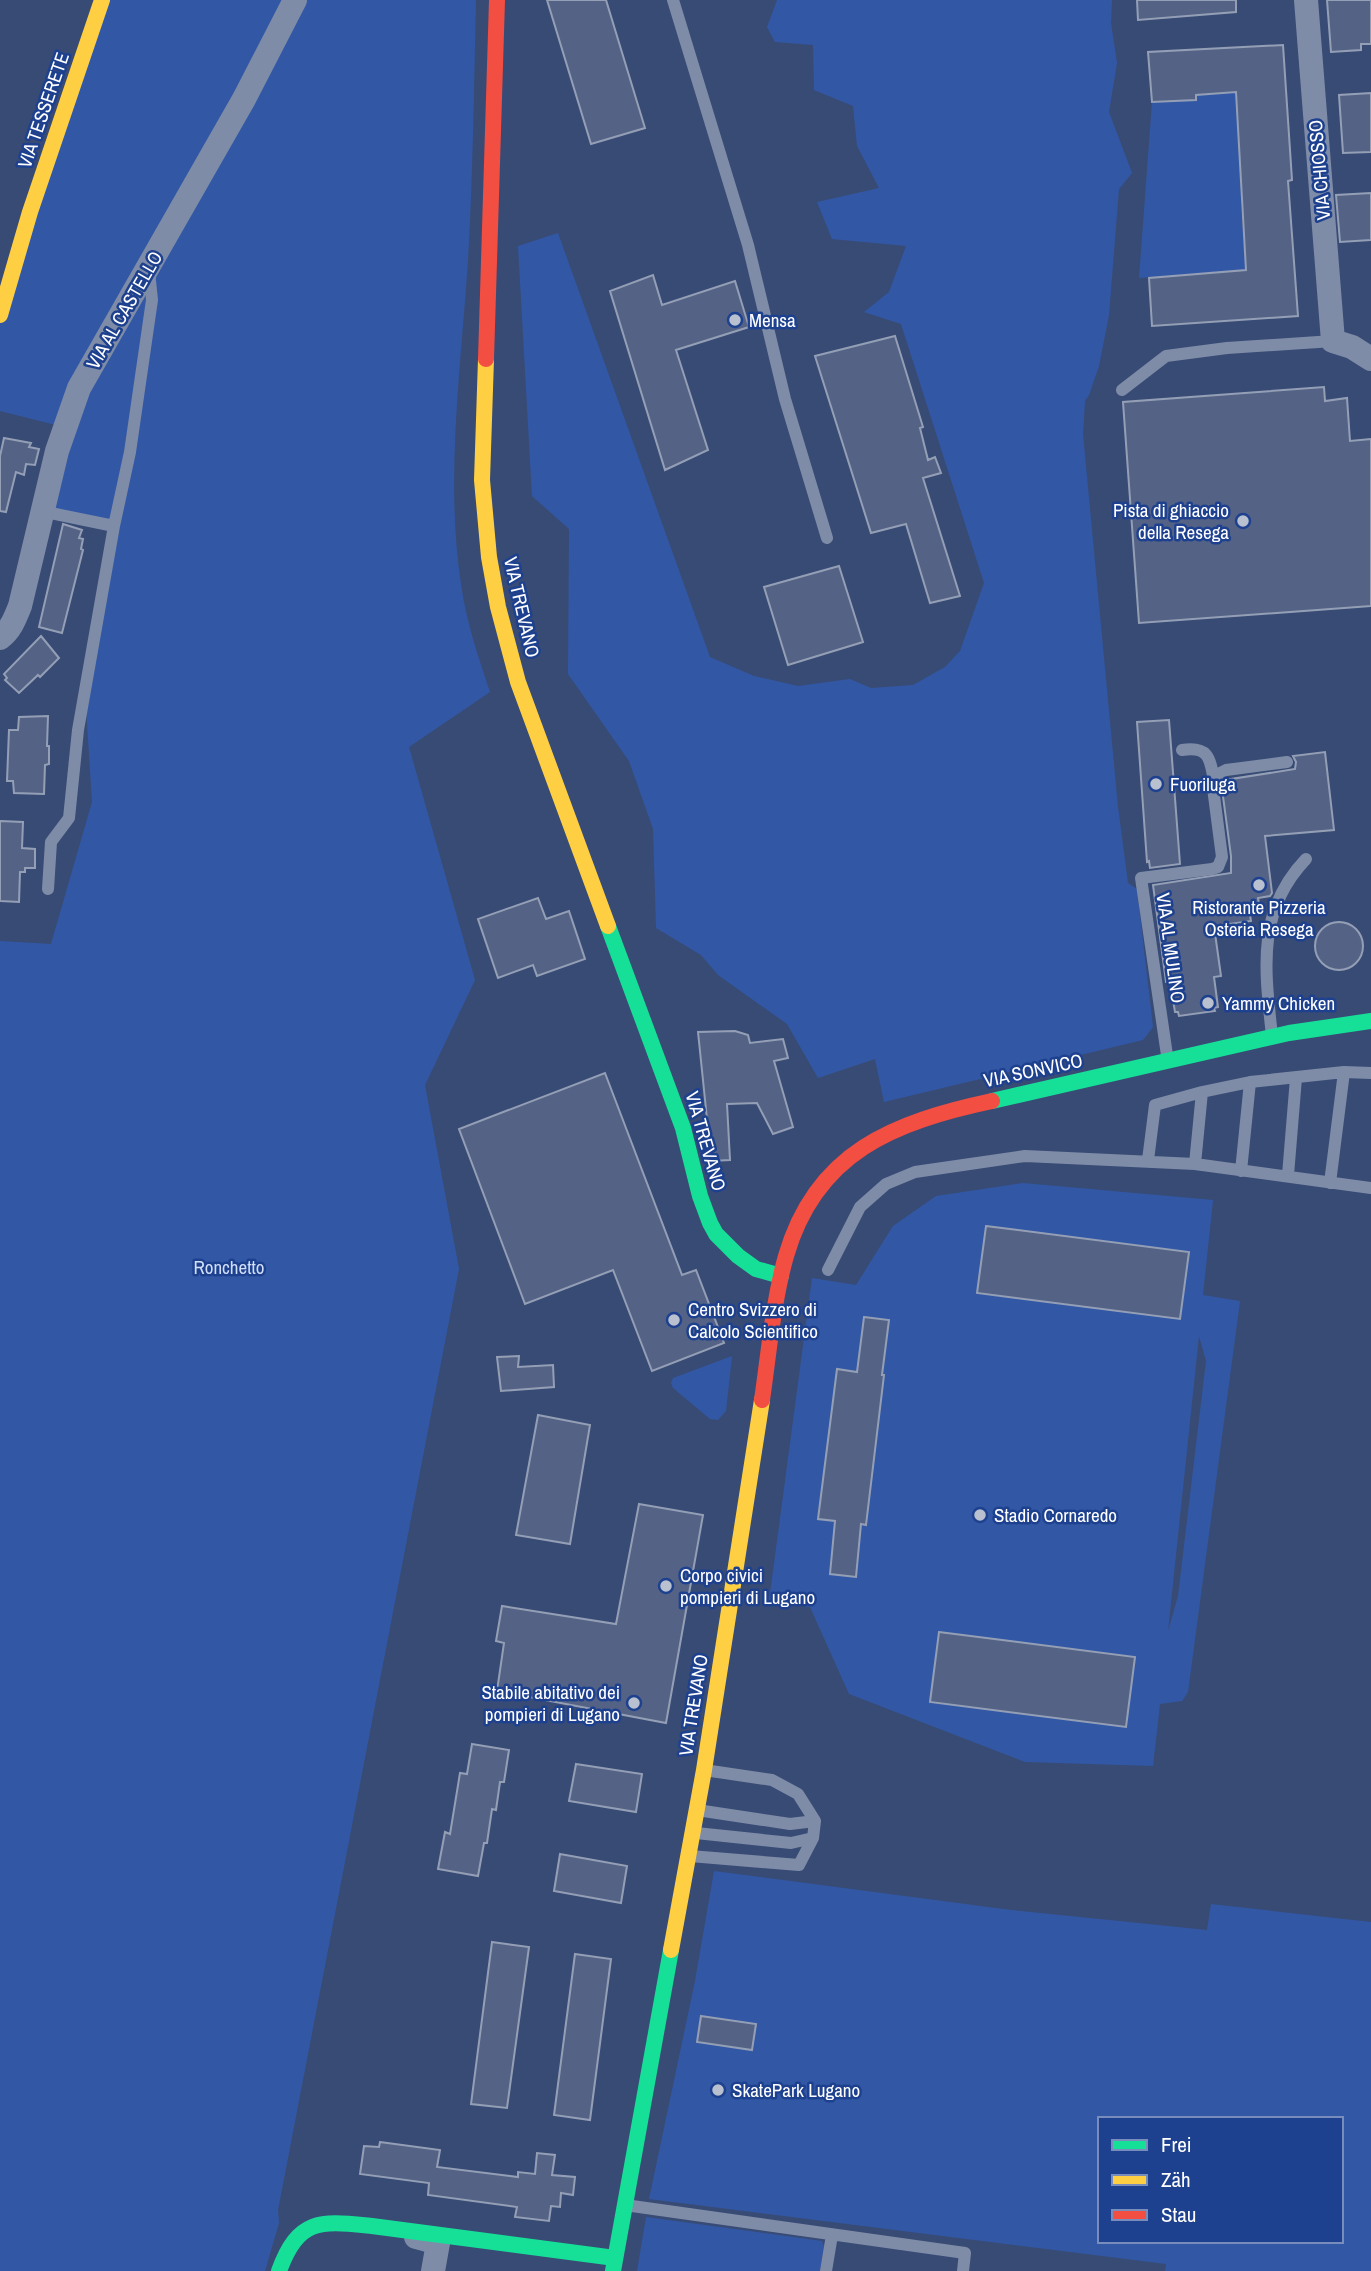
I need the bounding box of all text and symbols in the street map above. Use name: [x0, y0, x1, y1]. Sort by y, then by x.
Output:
street label: VIA TESSERETE: [11, 49, 75, 171]
street label: VIA CHIOSSO: [1302, 119, 1336, 221]
street label: VIA AL CASTELLO: [80, 246, 168, 374]
place label: Mensa: [749, 307, 796, 333]
marker: Mensa: [727, 312, 743, 328]
place label: Pista di ghiaccio della Resega: [1113, 497, 1229, 545]
marker: Pista di ghiaccio della Resega: [1235, 513, 1251, 529]
street label: VIA TREVANO: [498, 554, 546, 660]
place label: Fuoriluga: [1170, 771, 1236, 797]
marker: Fuoriluga: [1148, 776, 1164, 792]
marker: Ristorante Pizzeria Osteria Resega: [1251, 877, 1267, 893]
street label: VIA AL MULINO: [1150, 891, 1192, 1005]
place label: Ristorante Pizzeria Osteria Resega: [1192, 894, 1326, 942]
place label: Yammy Chicken: [1222, 990, 1335, 1016]
marker: Yammy Chicken: [1200, 995, 1216, 1011]
street label: VIA SONVICO: [981, 1047, 1085, 1093]
street label: VIA TREVANO: [679, 1088, 733, 1194]
park label: Ronchetto: [193, 1254, 265, 1280]
place label: Centro Svizzero di Calcolo Scientifico: [688, 1296, 818, 1344]
marker: Centro Svizzero di Calcolo Scientifico: [666, 1312, 682, 1328]
place label: Stadio Cornaredo: [994, 1502, 1117, 1528]
marker: Stadio Cornaredo: [972, 1507, 988, 1523]
place label: Corpo civici pompieri di Lugano: [680, 1562, 815, 1610]
marker: Corpo civici pompieri di Lugano: [658, 1578, 674, 1594]
street label: VIA TREVANO: [672, 1652, 714, 1758]
place label: Stabile abitativo dei pompieri di Lugano: [481, 1679, 620, 1727]
marker: Stabile abitativo dei pompieri di Lugano: [626, 1695, 642, 1711]
place label: SkatePark Lugano: [732, 2077, 860, 2103]
marker: SkatePark Lugano: [710, 2082, 726, 2098]
legend: [1098, 2117, 1343, 2243]
text: Frei: [1161, 2130, 1192, 2159]
text: Zäh: [1161, 2165, 1191, 2194]
text: Stau: [1161, 2200, 1196, 2229]

